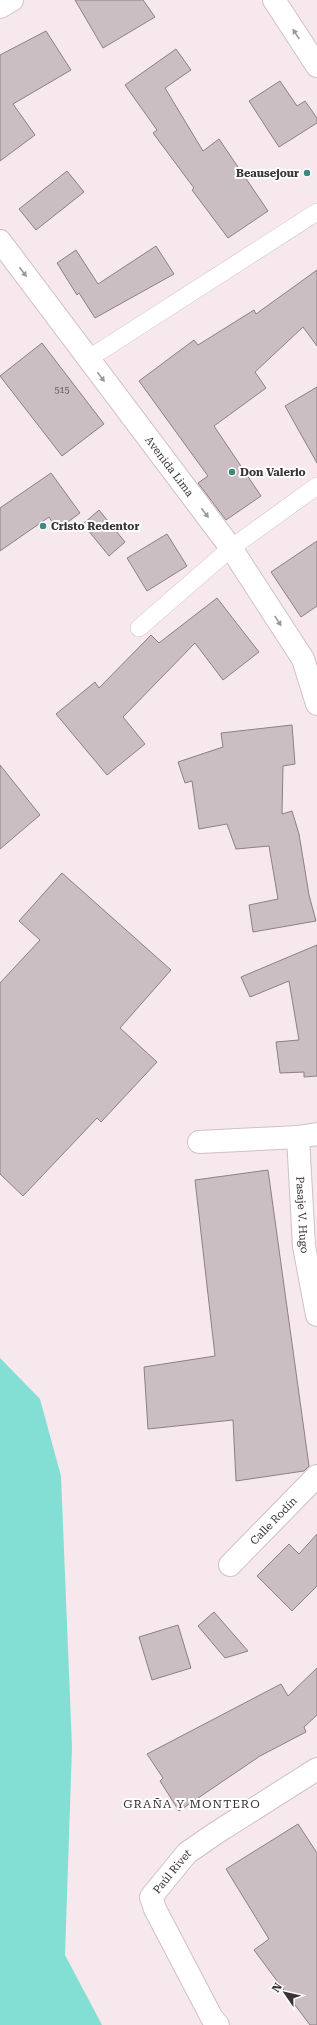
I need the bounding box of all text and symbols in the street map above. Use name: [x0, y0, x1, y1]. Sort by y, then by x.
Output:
one-way arrow: [292, 29, 300, 39]
place label: Beausejour: [236, 167, 299, 180]
marker: Beausejour: [302, 168, 312, 178]
one-way arrow: [19, 267, 27, 278]
one-way arrow: [97, 371, 105, 382]
house number: 515: [54, 385, 70, 395]
street label: Avenida Lima: [143, 434, 197, 499]
place label: Don Valerio: [240, 466, 306, 479]
marker: Don Valerio: [227, 467, 237, 477]
one-way arrow: [201, 508, 209, 519]
place label: Cristo Redentor: [51, 520, 139, 533]
marker: Cristo Redentor: [38, 521, 48, 531]
one-way arrow: [274, 616, 282, 626]
street label: Pasaje V. Hugo: [294, 1176, 312, 1255]
street label: Calle Rodín: [247, 1494, 299, 1547]
district label: GRAÑA Y MONTERO: [123, 1797, 261, 1811]
street label: Paúl Rivet: [150, 1846, 193, 1896]
north arrow: [265, 1973, 305, 2013]
text: N: [269, 1980, 285, 1995]

